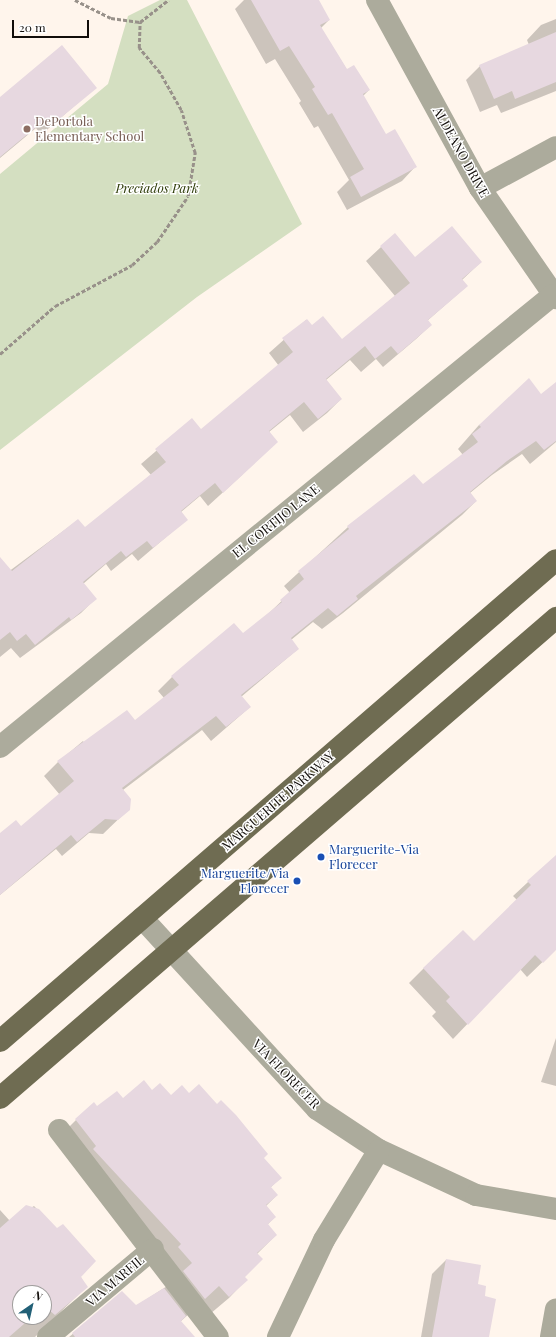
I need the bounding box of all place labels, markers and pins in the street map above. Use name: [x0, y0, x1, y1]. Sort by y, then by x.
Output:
place label: DePortola Elementary School: [35, 114, 144, 145]
marker: DePortola Elementary School: [22, 124, 32, 134]
place label: Marguerite-Via Florecer: [329, 842, 419, 873]
marker: Marguerite-Via Florecer: [316, 852, 326, 862]
place label: Marguerite/Via Florecer: [201, 866, 289, 897]
marker: Marguerite/Via Florecer: [292, 876, 302, 886]

